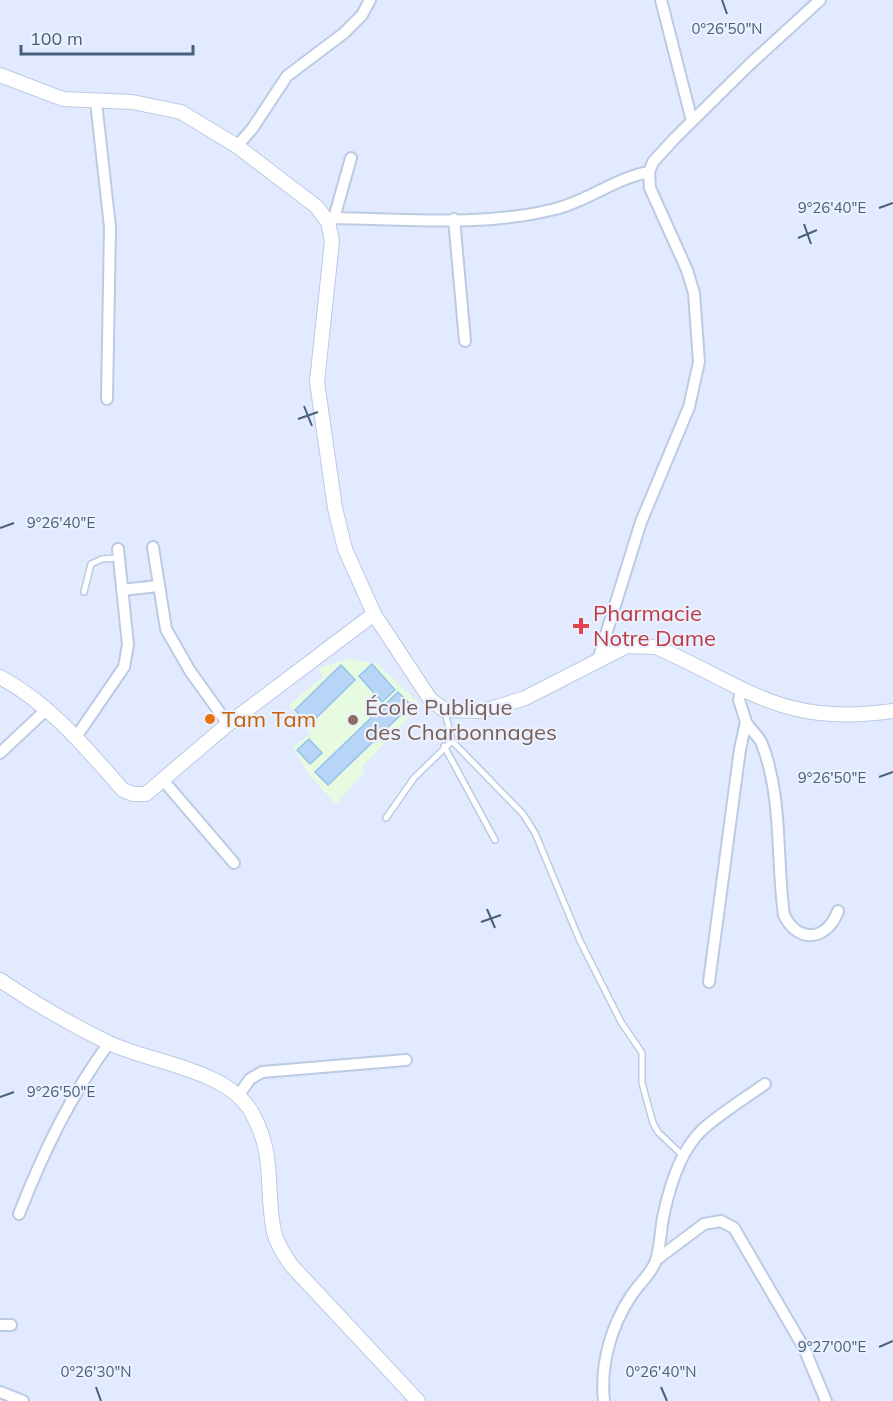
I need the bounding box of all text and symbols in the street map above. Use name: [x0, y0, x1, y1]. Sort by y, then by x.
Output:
scale bar: [21, 18, 194, 56]
text: 0°26'50"N: [692, 19, 762, 38]
text: 100 m: [30, 27, 83, 50]
text: 9°26'40"E: [798, 198, 866, 217]
text: 9°26'40"E: [27, 513, 95, 532]
place label: Pharmacie Notre Dame: [593, 599, 716, 652]
marker: Pharmacie Notre Dame: [574, 619, 588, 633]
place label: École Publique des Charbonnages: [365, 693, 557, 746]
place label: Tam Tam: [222, 705, 316, 733]
marker: Tam Tam: [203, 712, 217, 726]
marker: École Publique des Charbonnages: [346, 713, 360, 727]
text: 9°26'50"E: [798, 768, 866, 787]
text: 9°26'50"E: [27, 1082, 95, 1101]
text: 9°27'00"E: [798, 1337, 866, 1356]
text: 0°26'30"N: [61, 1362, 131, 1381]
text: 0°26'40"N: [626, 1362, 696, 1381]

